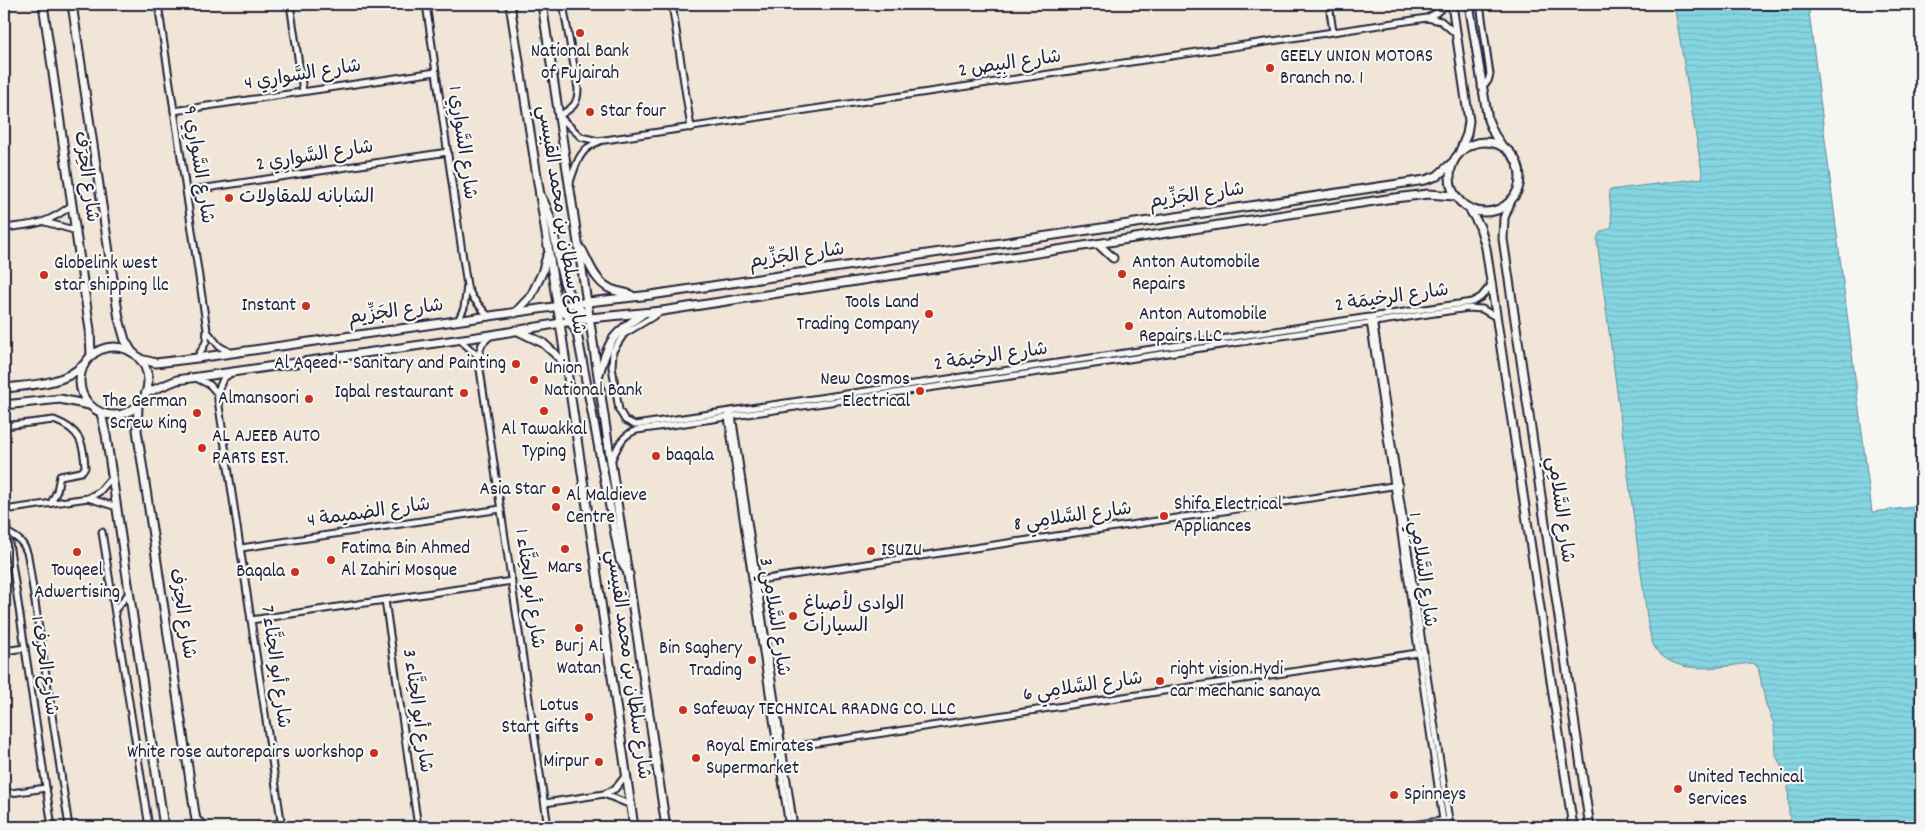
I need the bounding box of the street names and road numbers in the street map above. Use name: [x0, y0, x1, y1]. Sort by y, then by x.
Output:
street label: شارع البِيص 2: [957, 44, 1063, 86]
street label: شارع السَّوارِي 4: [243, 53, 363, 99]
street label: شارع السَّوارِي 1: [440, 85, 482, 201]
street label: شارع سلطان بن محمد القبيسي: [529, 103, 591, 337]
street label: شارع السَّوارِي 9: [174, 104, 220, 226]
street label: شارع الحِرَف: [65, 130, 105, 224]
street label: شارع السَّوارِي 2: [254, 134, 376, 180]
street label: شارع الجَزِّيم: [1147, 175, 1246, 217]
street label: شارع الجَزِّيم: [747, 235, 846, 277]
street label: شارع الرخيمَة 2: [1333, 278, 1451, 320]
street label: شارع الجَزِّيم: [346, 291, 445, 333]
street label: شارع الرخيمَة 2: [932, 337, 1050, 379]
street label: شارع السَّلامِي: [1538, 455, 1580, 565]
street label: شارع الضميمة 4: [306, 492, 432, 536]
street label: شارع السَّلامِي 8: [1012, 496, 1134, 540]
street label: شارع السَّلامِي 1: [1400, 511, 1442, 629]
street label: شارع أبو الحِنَّاء 1: [506, 527, 553, 651]
street label: شارع سلطان بن محمد القبيسي: [598, 548, 656, 782]
street label: شارع السَّلامِي 3: [750, 556, 796, 678]
street label: شارع الحِرَف: [160, 567, 202, 661]
street label: شارع أبو الحِنَّاء 7: [252, 603, 299, 730]
street label: شارع الحرَف 1: [22, 614, 64, 718]
street label: شارع أبو الحِنَّاء 3: [394, 647, 441, 775]
street label: شارع السَّلامِي 6: [1021, 666, 1145, 710]

